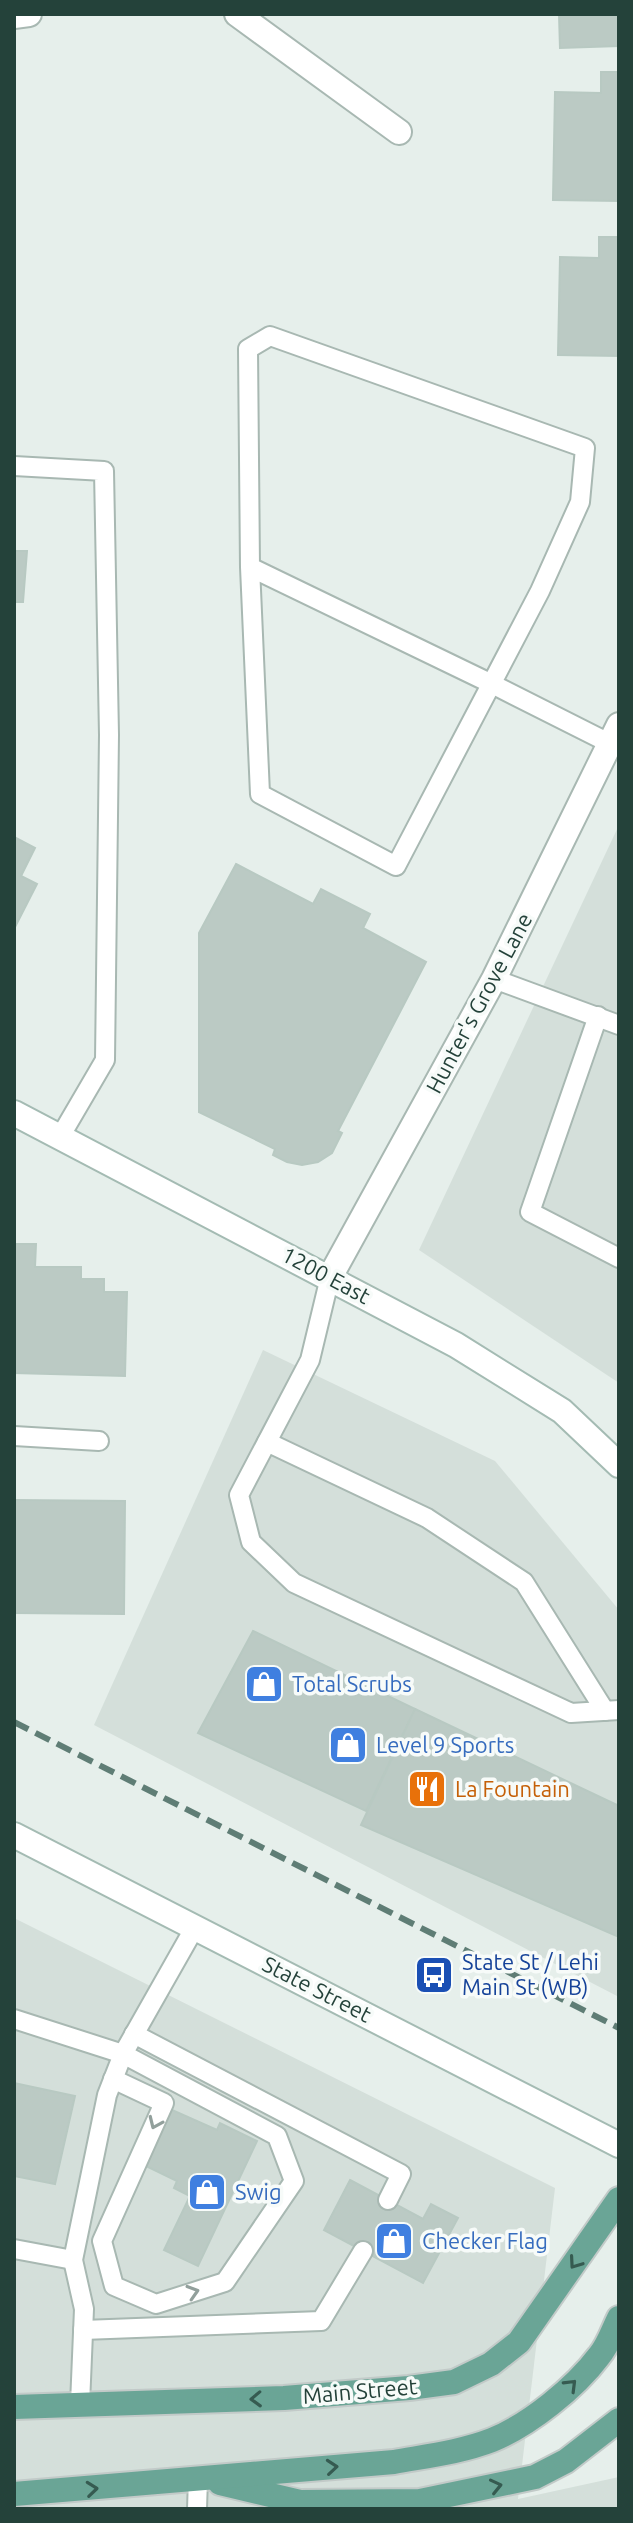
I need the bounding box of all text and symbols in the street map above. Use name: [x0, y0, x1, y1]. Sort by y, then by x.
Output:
street label: Hunter's Grove Lane: [421, 908, 537, 1097]
street label: 1200 East: [278, 1241, 375, 1308]
shop icon: Total Scrubs: [243, 1663, 285, 1705]
place label: Total Scrubs: [292, 1671, 412, 1696]
shop icon: Level 9 Sports: [327, 1724, 369, 1766]
place label: Level 9 Sports: [376, 1732, 514, 1757]
restaurant icon: La Fountain: [406, 1768, 448, 1810]
place label: La Fountain: [455, 1776, 570, 1801]
place label: State St / Lehi Main St (WB): [462, 1949, 599, 2000]
street label: State Street: [259, 1950, 376, 2027]
bus stop icon: State St / Lehi Main St (WB): [413, 1954, 455, 1996]
one-way arrow: [149, 2114, 165, 2129]
shop icon: Swig: [186, 2171, 228, 2213]
place label: Swig: [235, 2179, 282, 2204]
shop icon: Checker Flag: [373, 2220, 415, 2262]
place label: Checker Flag: [422, 2228, 548, 2253]
one-way arrow: [570, 2254, 585, 2268]
one-way arrow: [185, 2285, 199, 2301]
street label: Main Street: [302, 2373, 419, 2408]
one-way arrow: [562, 2379, 576, 2394]
one-way arrow: [249, 2390, 262, 2407]
one-way arrow: [326, 2459, 339, 2476]
one-way arrow: [488, 2478, 502, 2495]
one-way arrow: [86, 2481, 99, 2498]

